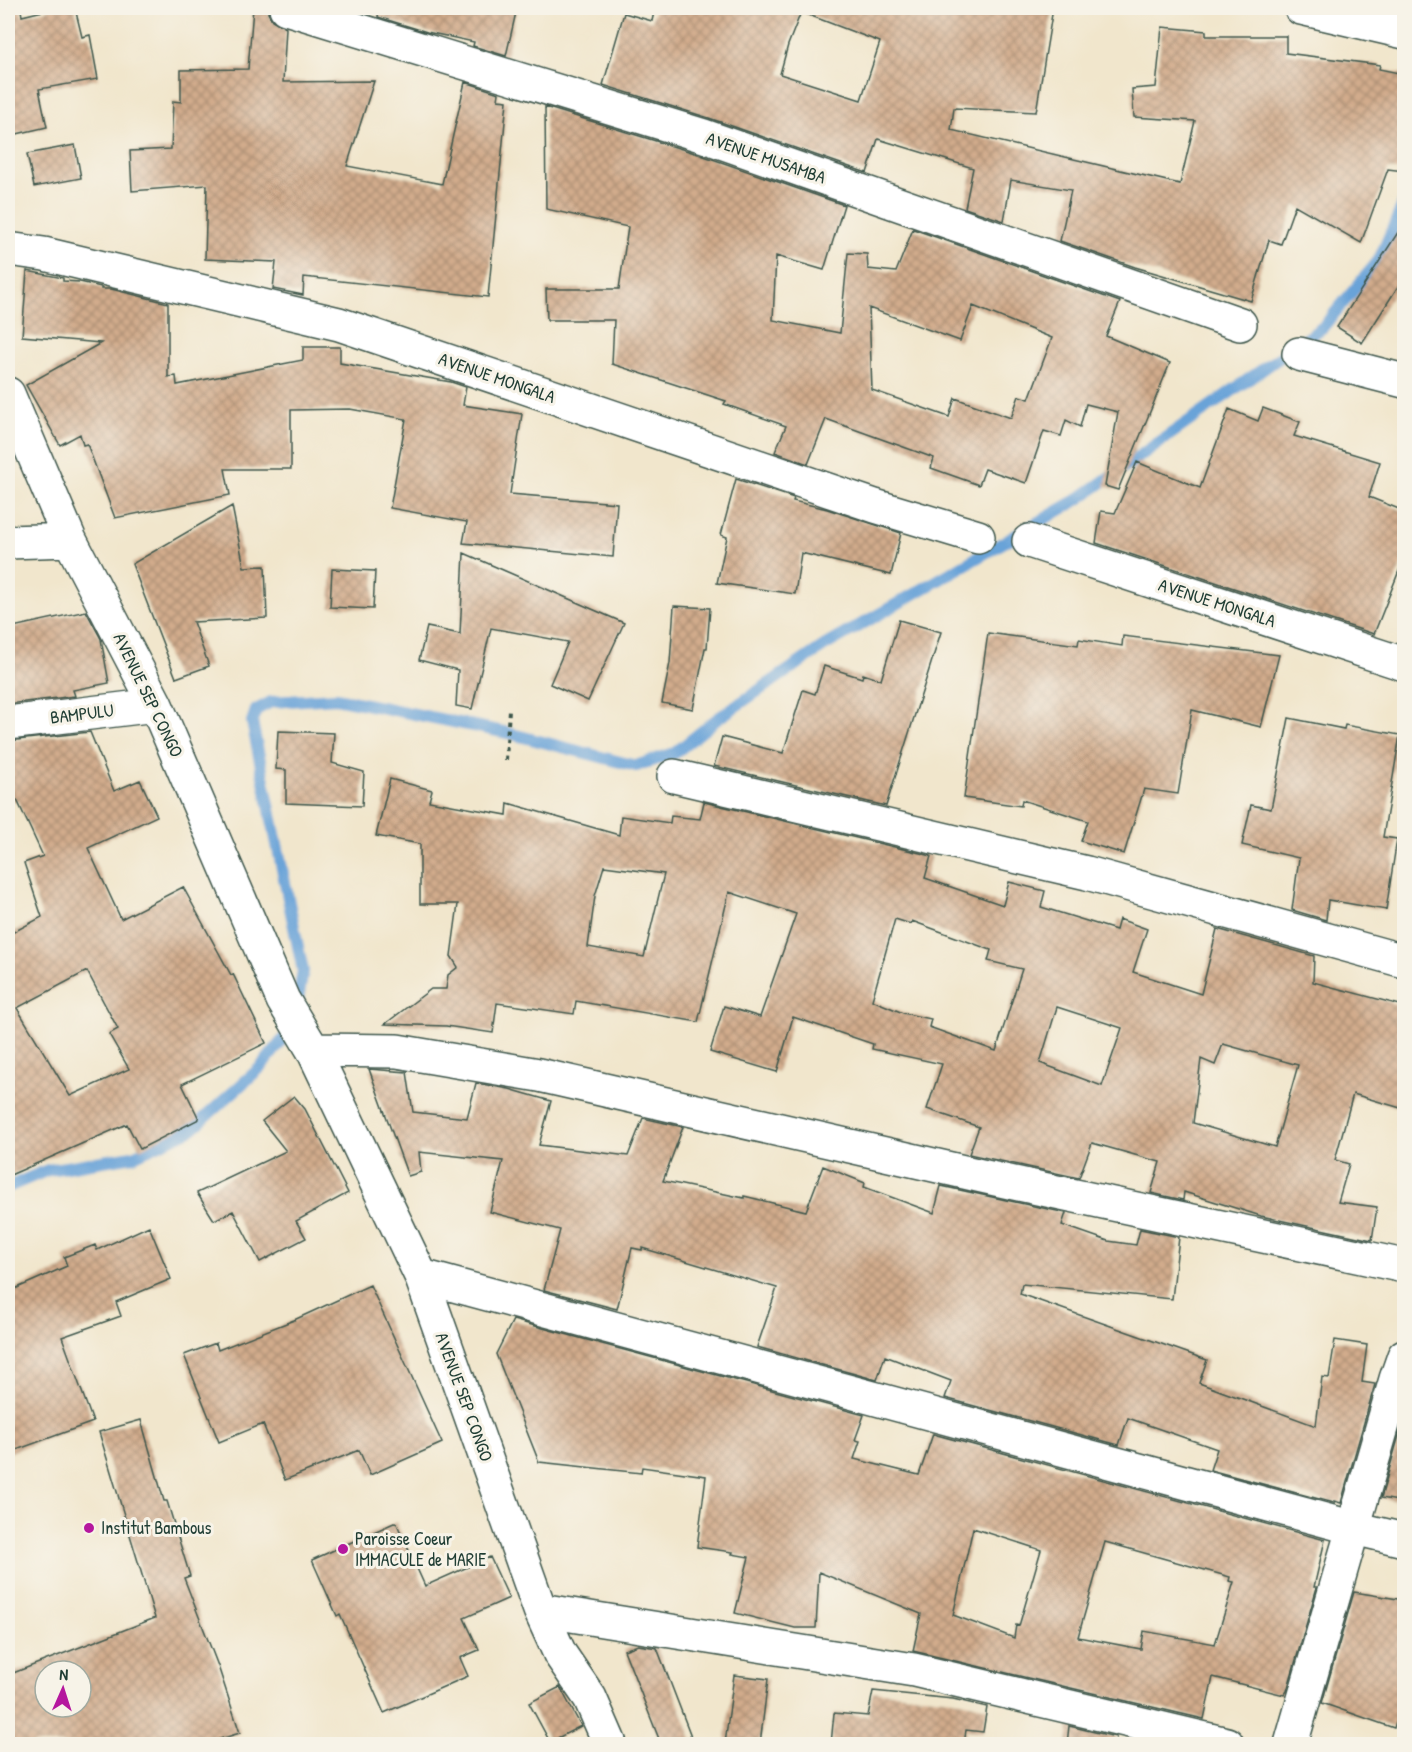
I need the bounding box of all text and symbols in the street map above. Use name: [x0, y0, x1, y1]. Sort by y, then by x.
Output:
street label: AVENUE MUSAMBA: [703, 125, 829, 190]
street label: AVENUE MONGALA: [436, 346, 559, 409]
street label: AVENUE MONGALA: [1155, 572, 1279, 633]
street label: AVENUE SEP CONGO: [108, 628, 189, 761]
street label: BAMPULU: [49, 697, 115, 730]
street label: AVENUE SEP CONGO: [430, 1329, 499, 1465]
place label: Institut Bambous: [101, 1515, 212, 1540]
marker: Institut Bambous: [82, 1521, 96, 1535]
place label: Paroisse Coeur IMMACULE de MARIE: [355, 1526, 486, 1572]
marker: Paroisse Coeur IMMACULE de MARIE: [336, 1542, 350, 1556]
north arrow: [33, 1659, 93, 1719]
text: N: [59, 1663, 69, 1685]

